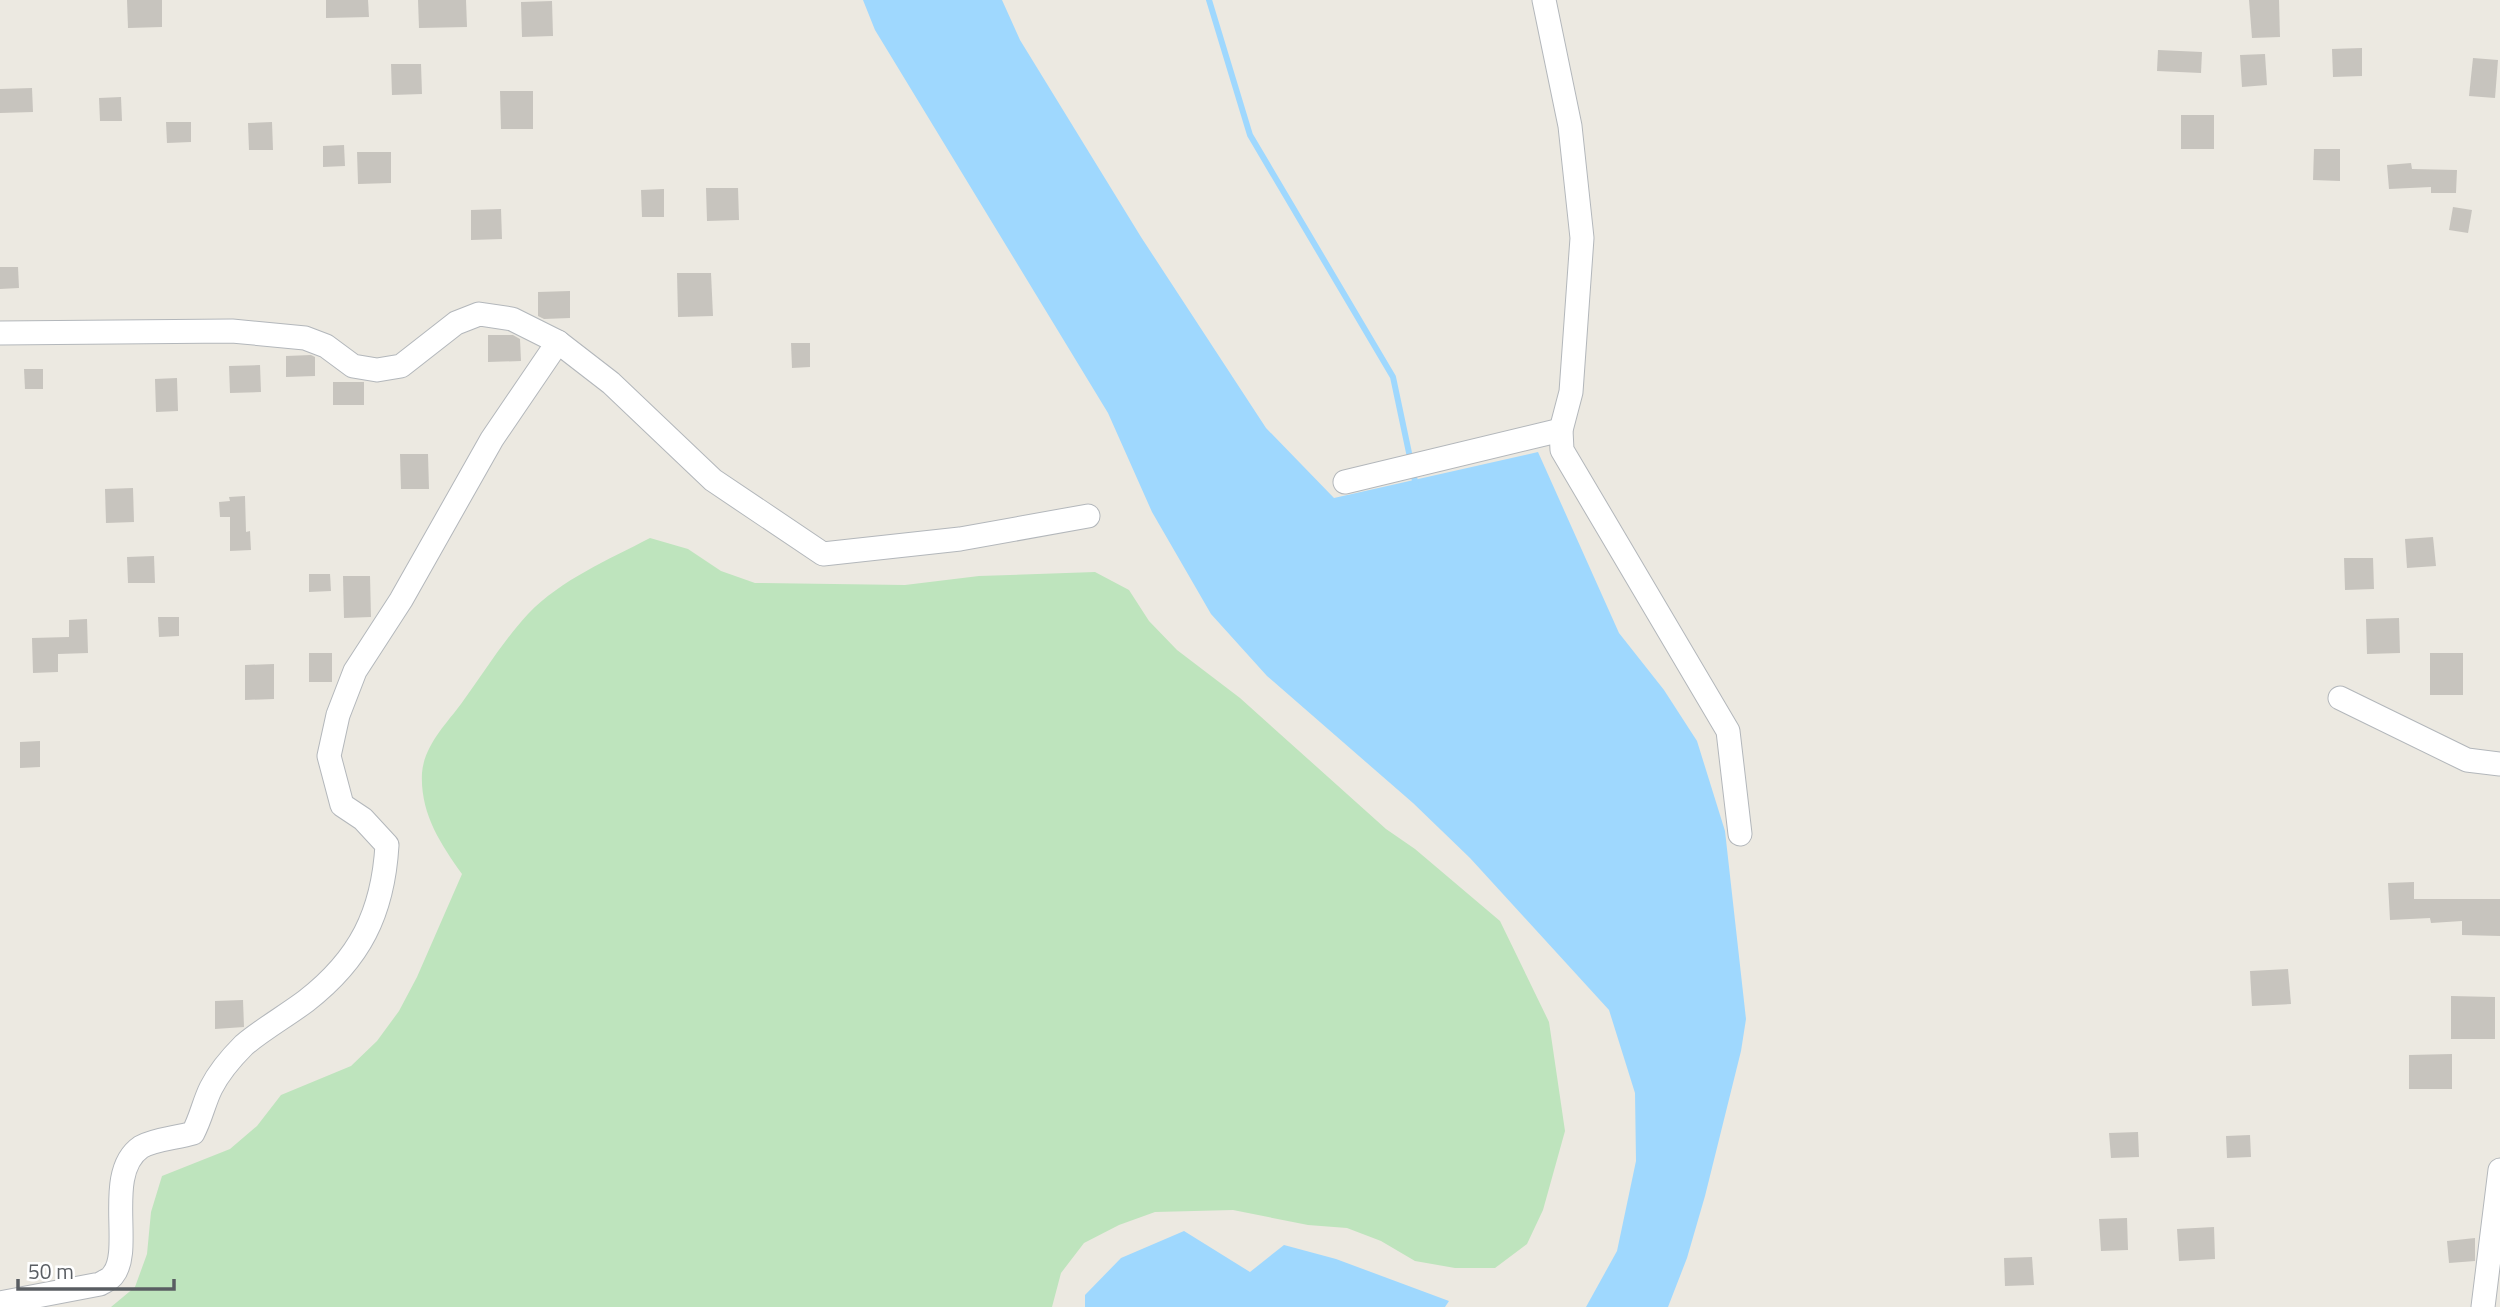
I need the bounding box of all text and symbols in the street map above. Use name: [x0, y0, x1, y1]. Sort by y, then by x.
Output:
scale bar: [18, 1248, 173, 1292]
text: 50 m: [28, 1255, 74, 1287]

